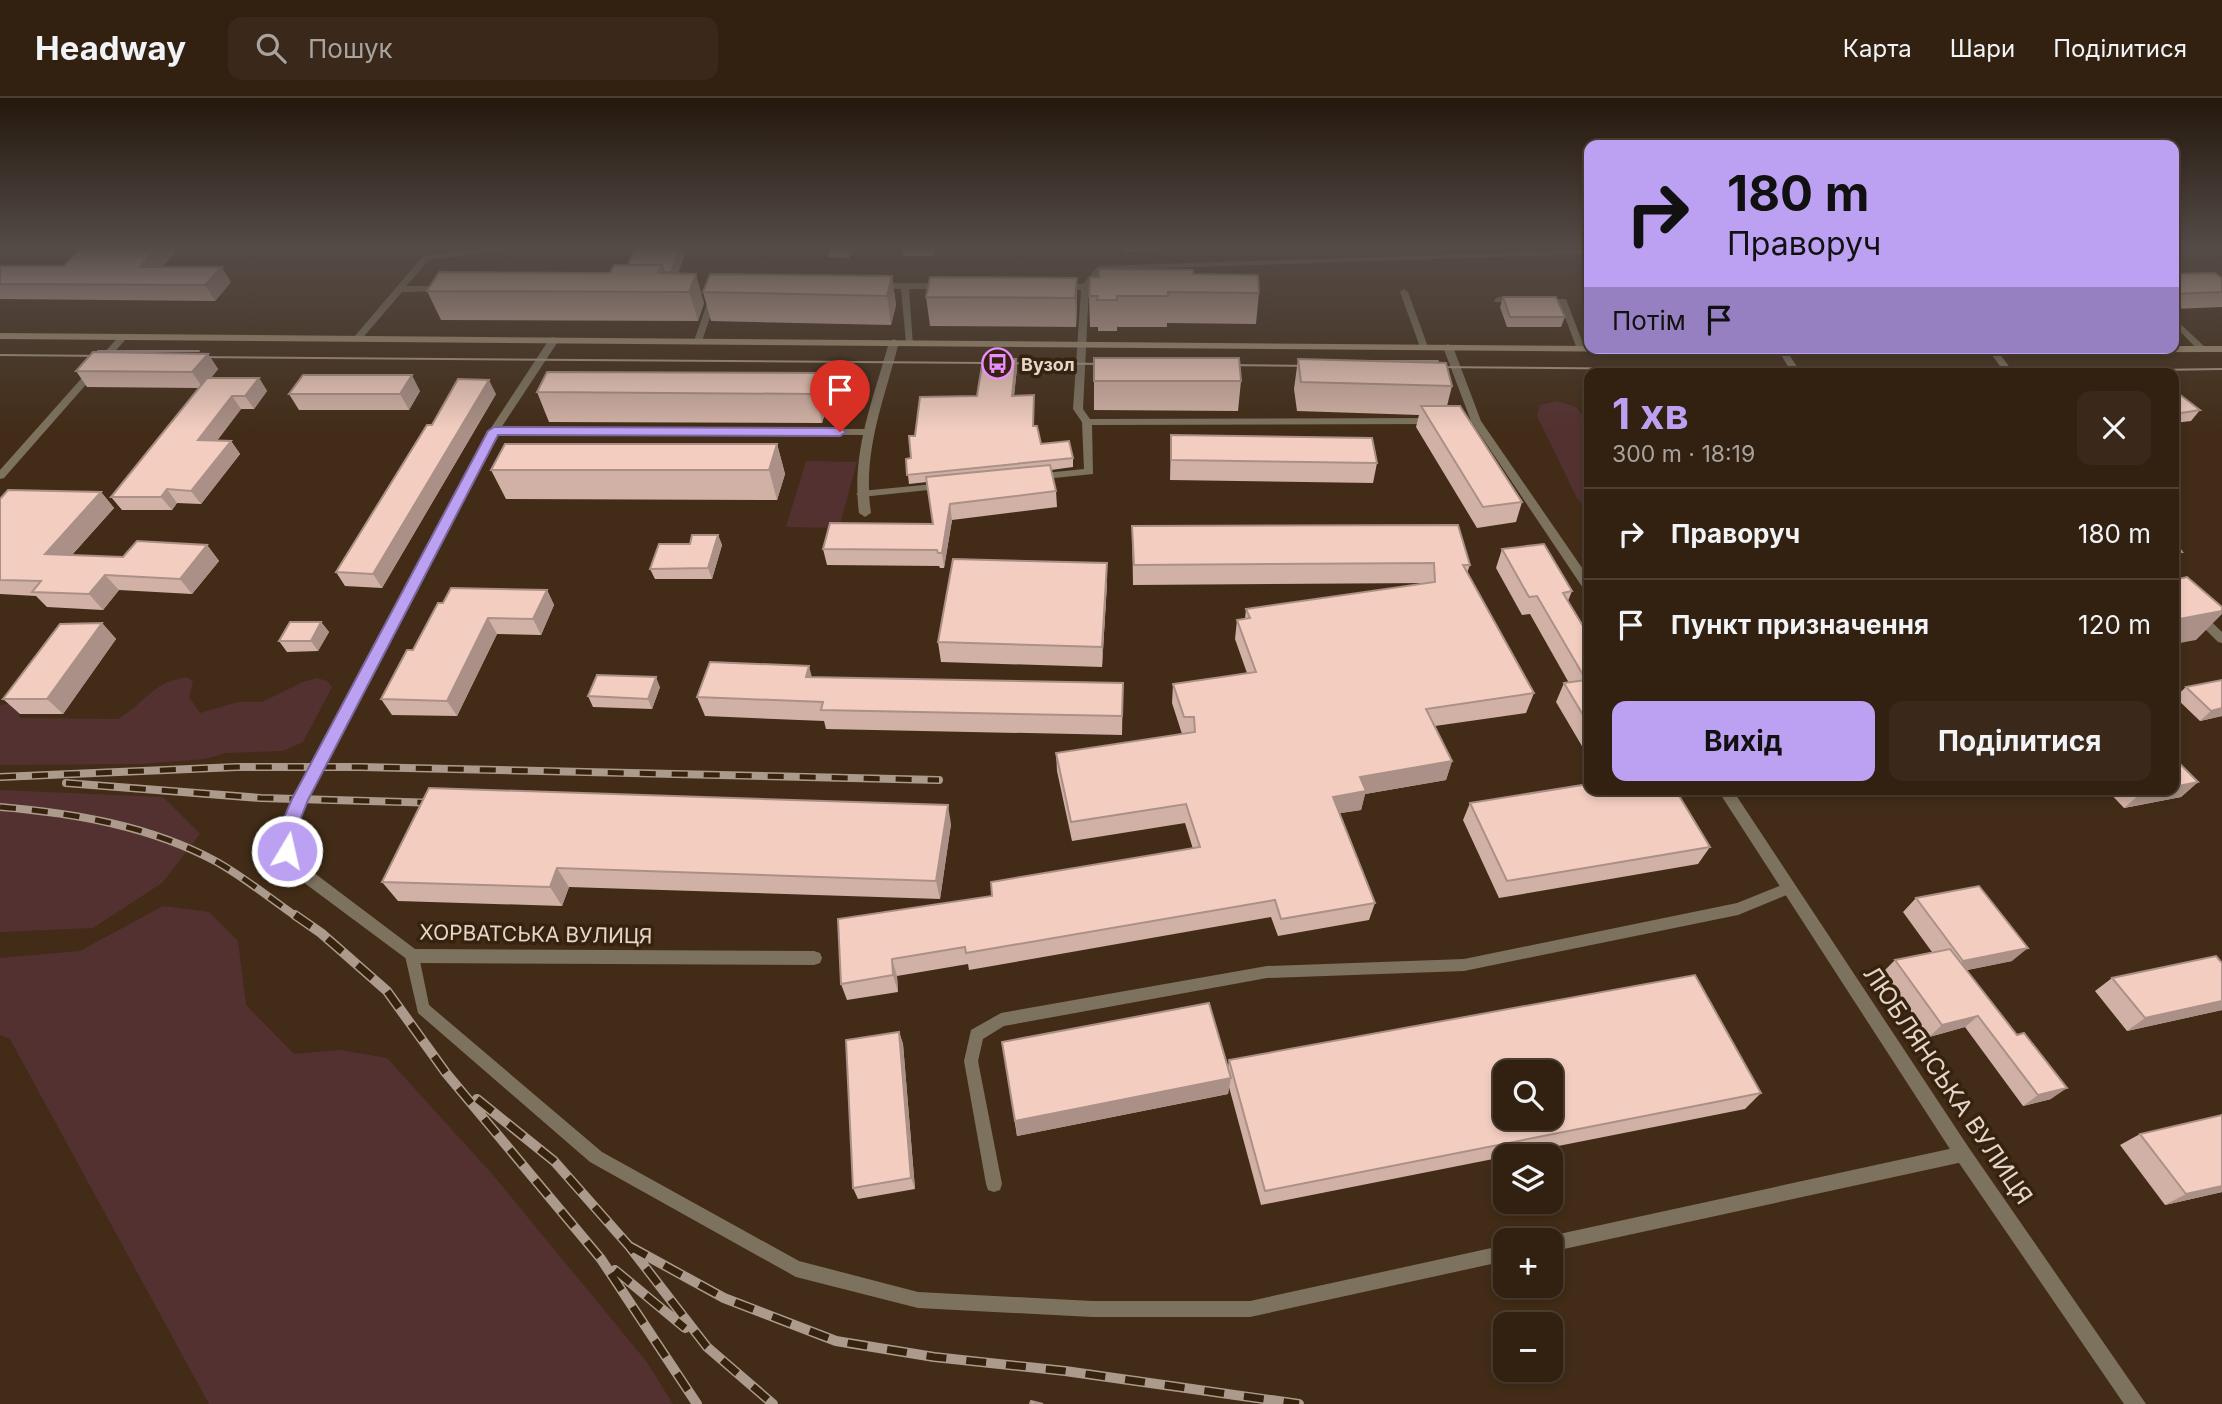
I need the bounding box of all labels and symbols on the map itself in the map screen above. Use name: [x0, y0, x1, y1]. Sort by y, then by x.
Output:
bus stop icon: Вузол: [981, 347, 1015, 381]
place label: Вузол: [1021, 354, 1075, 375]
pin: [810, 360, 870, 432]
position arrow: [250, 814, 324, 888]
street label: ХОРВАТСЬКА ВУЛИЦЯ: [419, 919, 653, 949]
street label: ЛЮБЛЯНСЬКА ВУЛИЦЯ: [1857, 960, 2039, 1210]

